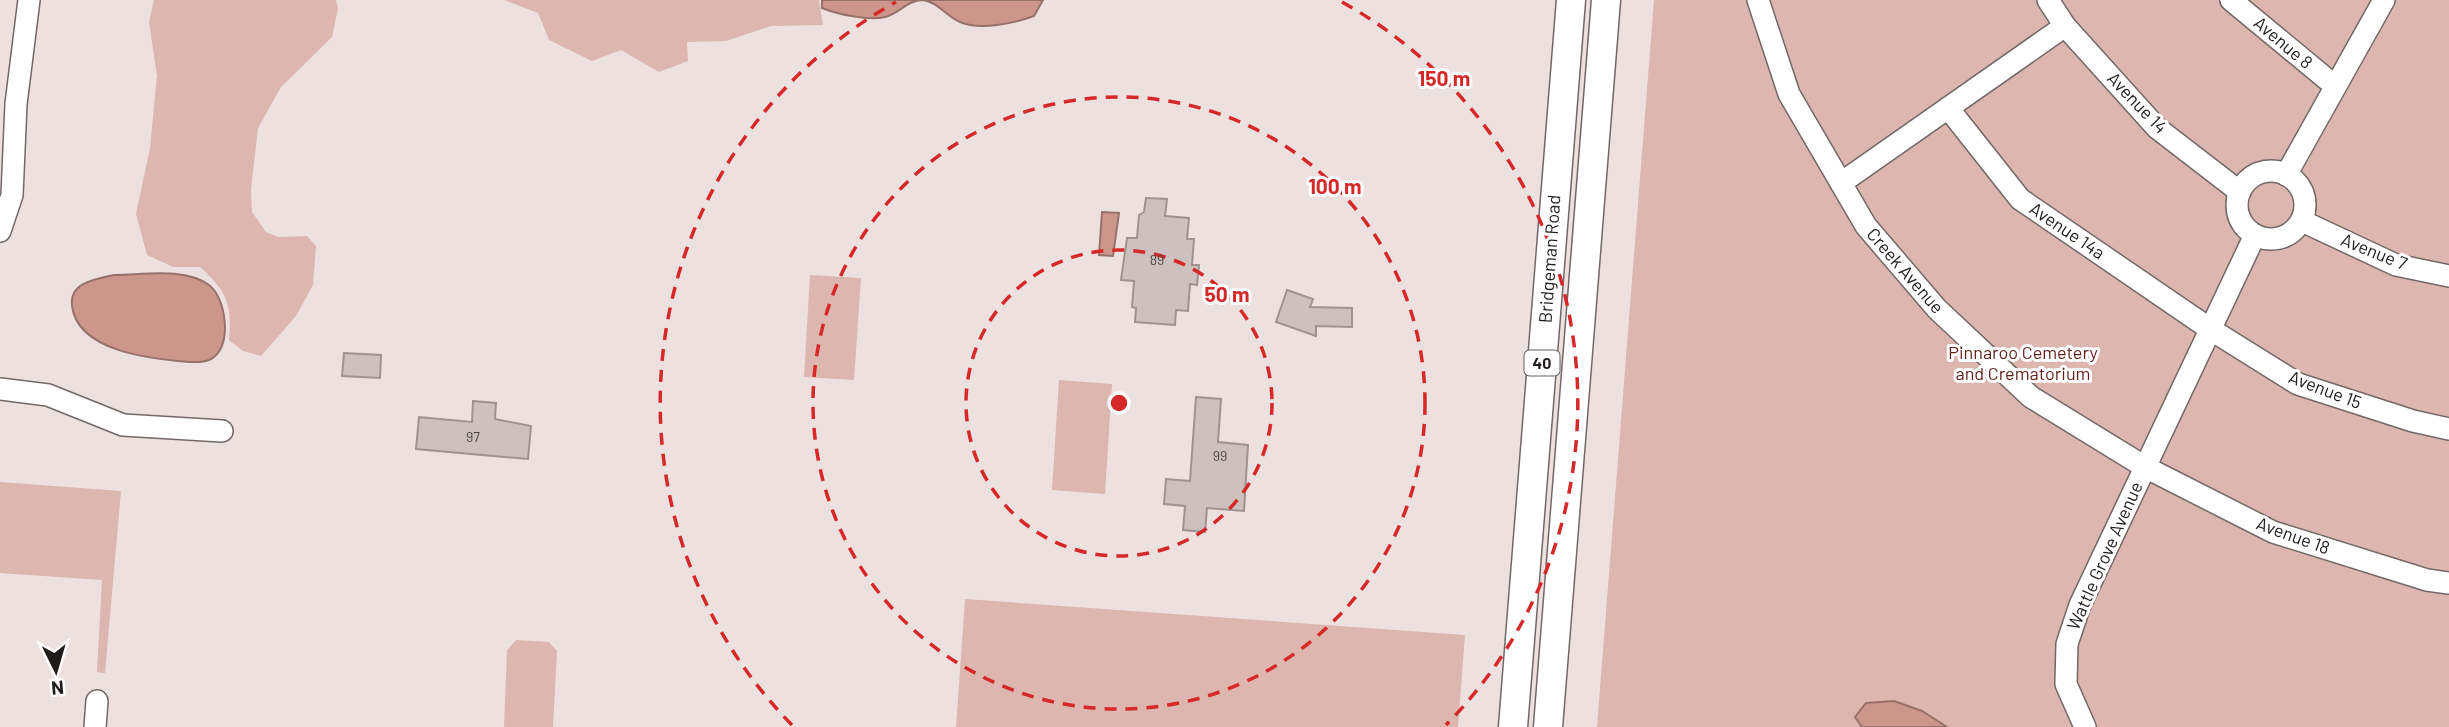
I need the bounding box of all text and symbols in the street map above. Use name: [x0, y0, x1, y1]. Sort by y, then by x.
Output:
street label: Avenue 8: [2250, 11, 2318, 73]
text: 150 m: [1418, 65, 1470, 90]
street label: Avenue 14: [2103, 67, 2172, 138]
text: 100 m: [1308, 173, 1362, 198]
street label: Bridgeman Road: [1534, 194, 1564, 324]
street label: Avenue 14a: [2026, 197, 2109, 263]
street label: Creek Avenue: [1863, 223, 1949, 318]
street label: Avenue 7: [2338, 228, 2411, 274]
house number: 89: [1150, 251, 1164, 268]
text: 50 m: [1204, 281, 1250, 306]
park label: Pinnaroo Cemetery and Crematorium: [1948, 341, 2098, 384]
road number: 40: [1524, 350, 1560, 376]
street label: Avenue 15: [2286, 365, 2365, 413]
centre of rings: [1107, 391, 1131, 415]
house number: 97: [466, 428, 480, 445]
house number: 99: [1213, 447, 1227, 464]
street label: Wattle Grove Avenue: [2061, 478, 2147, 633]
street label: Avenue 18: [2254, 512, 2333, 558]
north arrow: [21, 636, 91, 706]
text: N: [50, 676, 65, 700]

